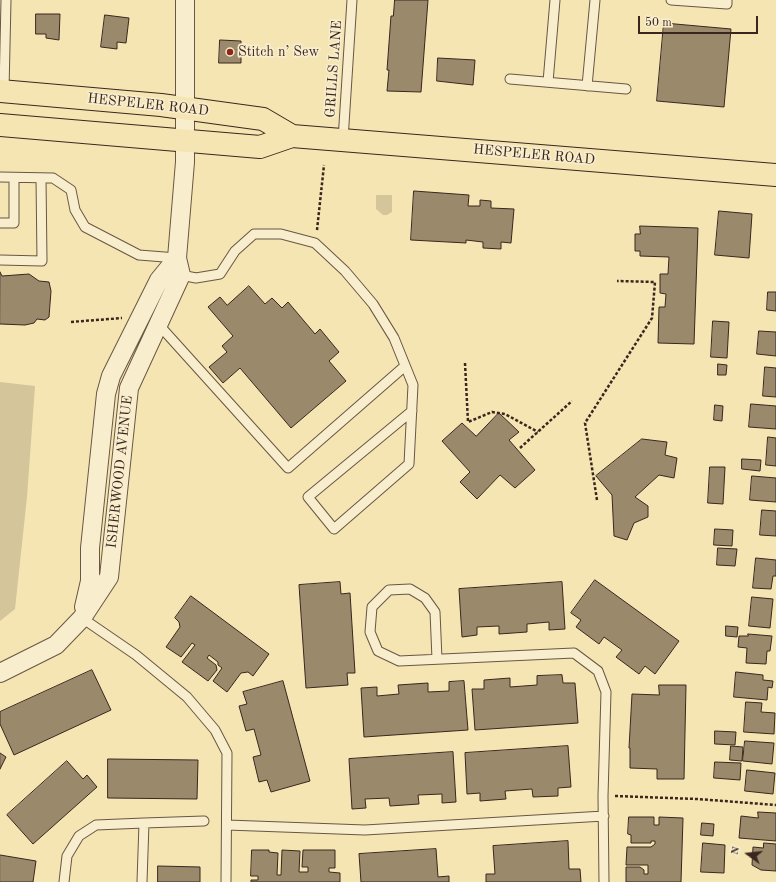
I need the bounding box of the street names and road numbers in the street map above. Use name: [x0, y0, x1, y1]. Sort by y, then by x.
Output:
street label: GRILLS LANE: [322, 20, 346, 118]
street label: HESPELER ROAD: [86, 90, 210, 120]
street label: HESPELER ROAD: [472, 141, 596, 169]
street label: ISHERWOOD AVENUE: [104, 395, 136, 549]

